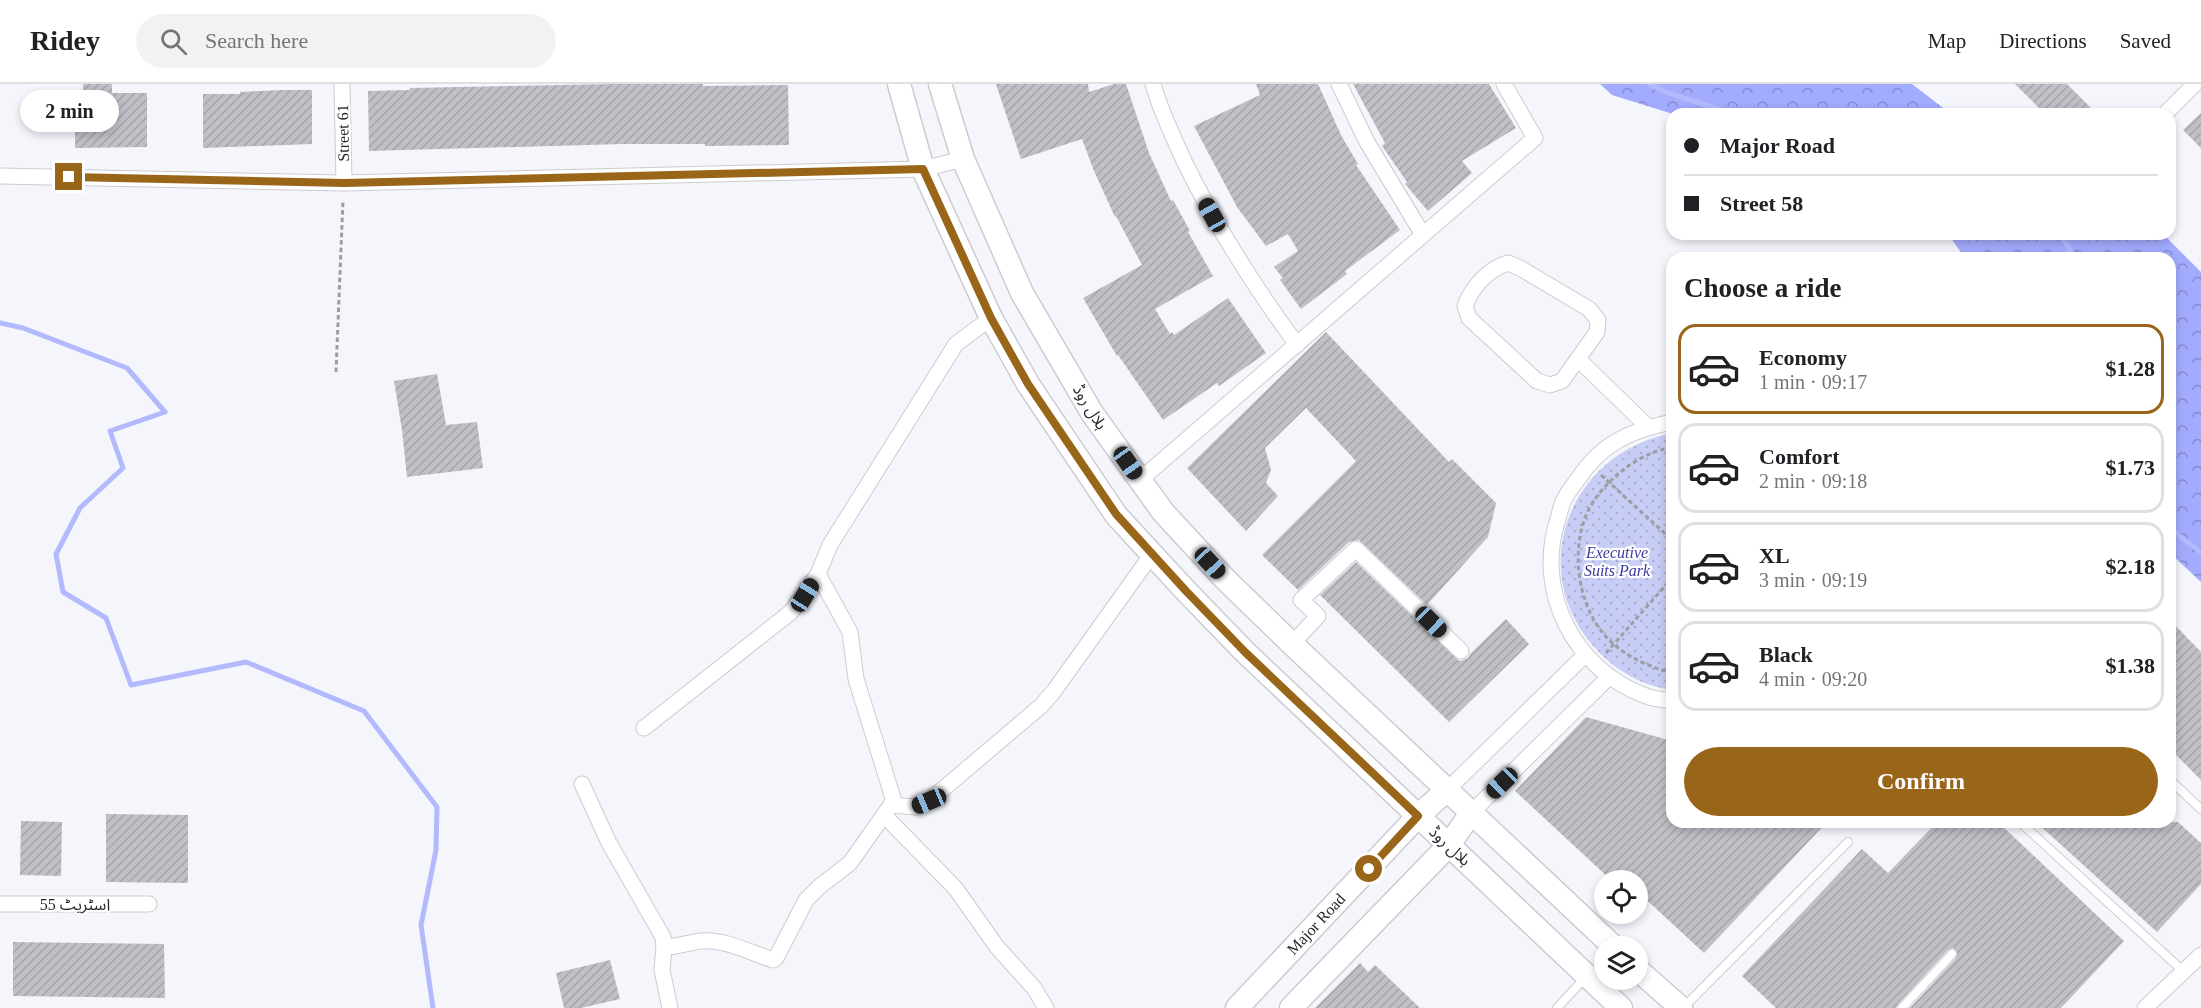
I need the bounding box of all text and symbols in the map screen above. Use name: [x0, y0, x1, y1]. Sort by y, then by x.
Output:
search box: [136, 14, 556, 68]
text: Ridey: [30, 25, 100, 56]
icon: search: [157, 25, 190, 58]
text: Search here: [205, 28, 308, 53]
text: Map: [1928, 29, 1966, 53]
text: Directions: [1999, 29, 2087, 53]
text: Saved: [2120, 29, 2171, 53]
callout: 2 min: [20, 90, 118, 132]
text: 2 min: [45, 100, 94, 122]
street label: Street 61: [334, 104, 352, 162]
text: Major Road: [1720, 133, 1835, 158]
route end: [55, 163, 82, 190]
text: Street 58: [1720, 191, 1803, 216]
car: [1195, 195, 1229, 235]
text: Choose a ride: [1684, 273, 1842, 303]
icon: car: [1687, 342, 1741, 396]
text: Economy: [1759, 345, 1847, 370]
text: $1.28: [2106, 356, 2155, 381]
text: 1 min · 09:17: [1759, 371, 1867, 393]
street label: ہلال روڈ: [1068, 381, 1111, 434]
icon: car: [1687, 441, 1741, 495]
car: [1110, 443, 1146, 483]
text: Comfort: [1759, 444, 1840, 469]
text: $1.73: [2106, 455, 2155, 480]
text: 2 min · 09:18: [1759, 470, 1867, 492]
icon: car: [1687, 540, 1741, 594]
text: XL: [1759, 543, 1790, 568]
car: [1191, 544, 1229, 582]
park label: Executive Suits Park: [1584, 544, 1651, 579]
text: $2.18: [2106, 554, 2155, 579]
text: 3 min · 09:19: [1759, 569, 1867, 591]
car: [788, 575, 822, 615]
car: [1412, 603, 1450, 641]
icon: car: [1687, 639, 1741, 693]
text: Black: [1759, 642, 1813, 667]
text: $1.38: [2106, 653, 2155, 678]
text: 4 min · 09:20: [1759, 668, 1867, 690]
button: Confirm: [1684, 747, 2158, 816]
car: [1483, 764, 1521, 802]
car: [909, 786, 949, 816]
street label: ہلال روڈ: [1425, 823, 1474, 871]
route start: [1355, 855, 1382, 882]
map controls: [1594, 870, 1648, 990]
button: locate: [1594, 870, 1648, 924]
street label: Major Road: [1284, 890, 1349, 959]
street label: اسٹریٹ 55: [40, 896, 110, 914]
button: layers: [1594, 936, 1648, 990]

